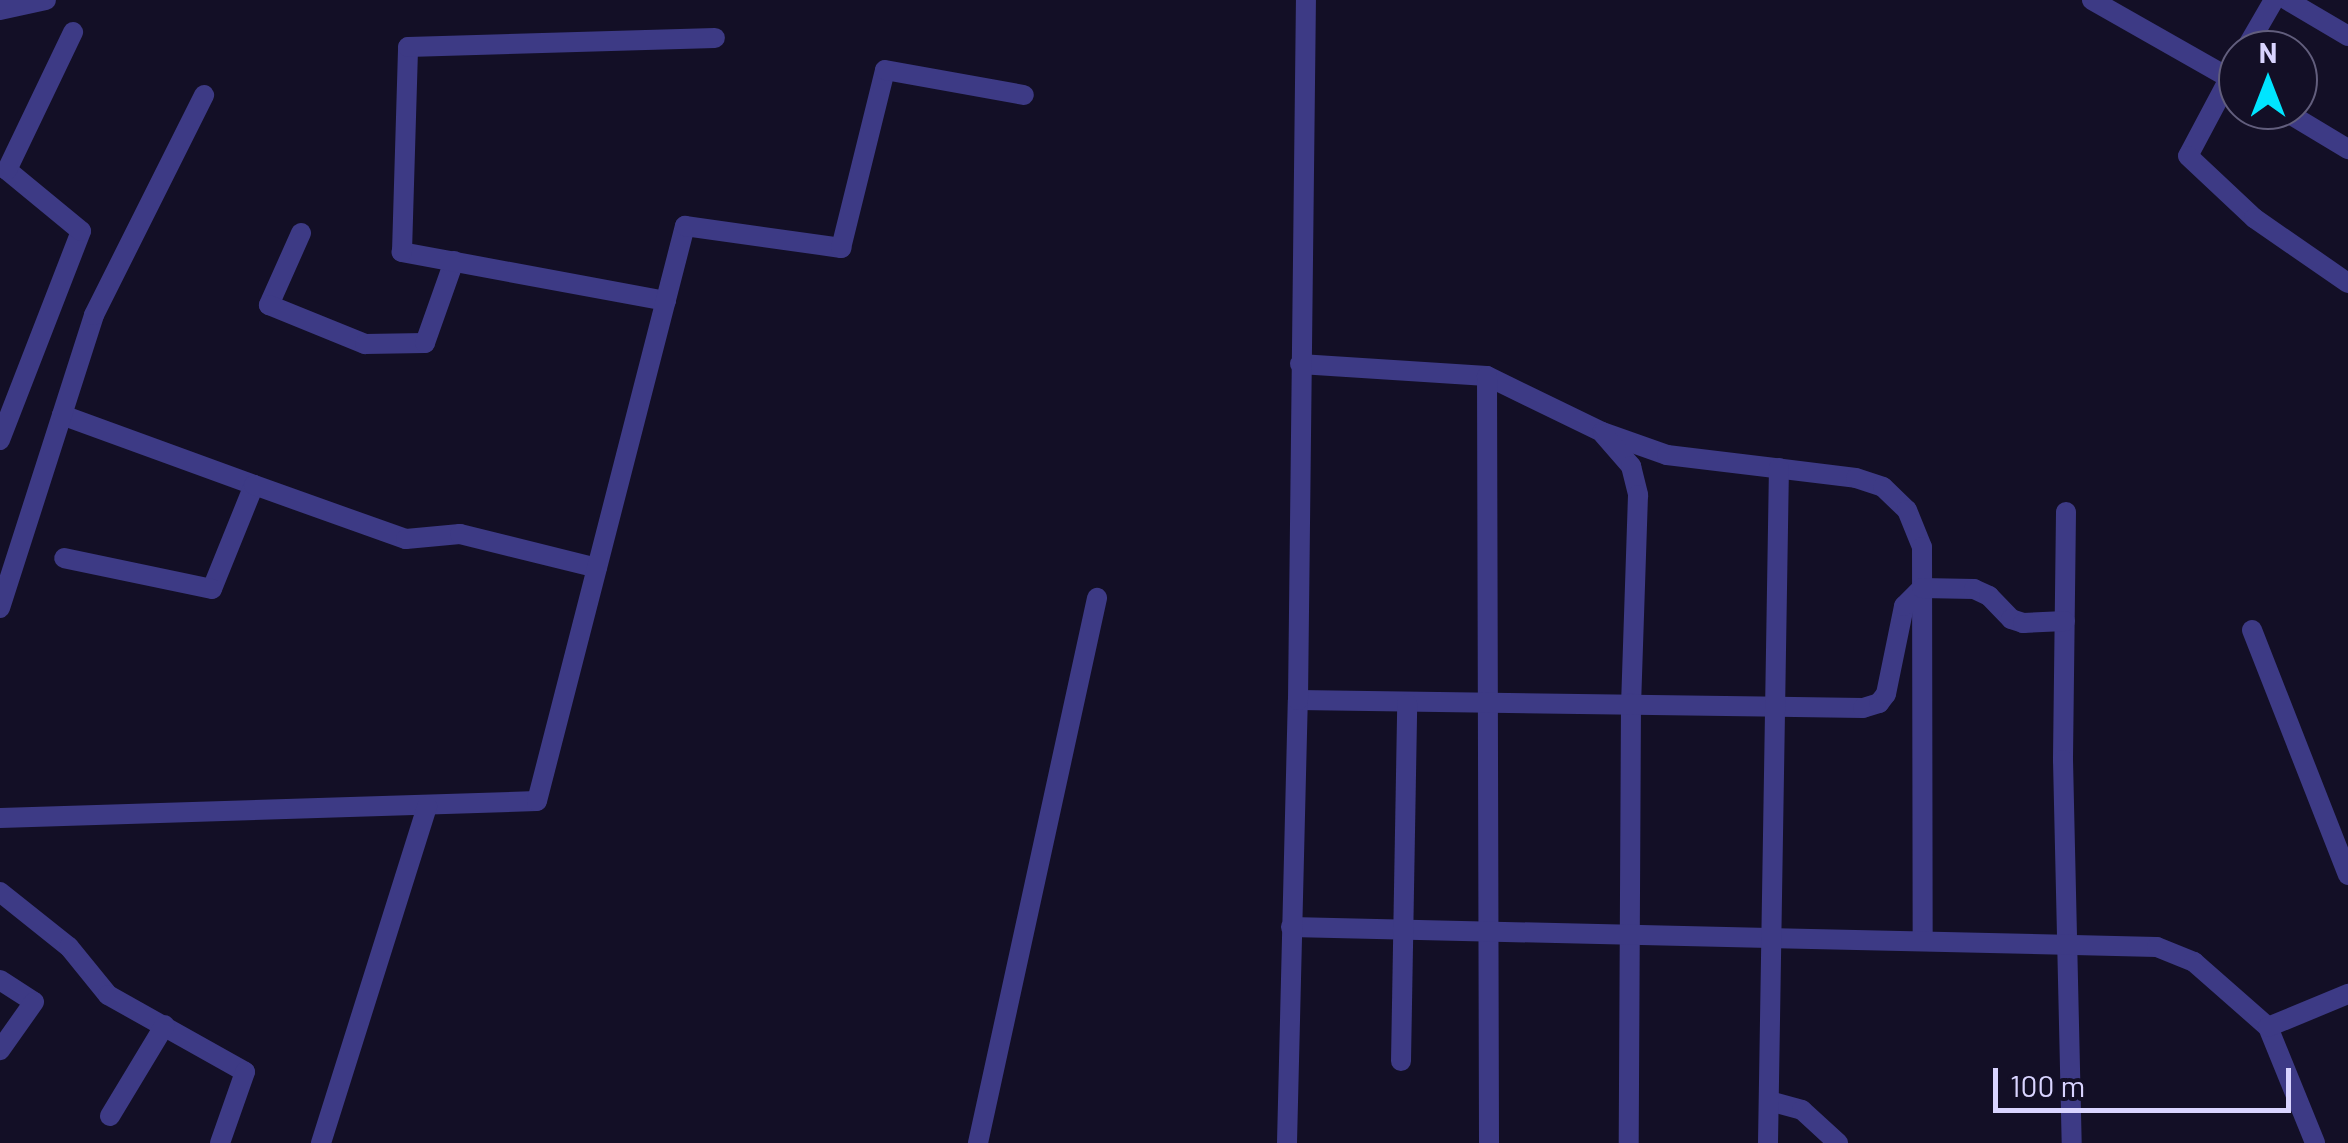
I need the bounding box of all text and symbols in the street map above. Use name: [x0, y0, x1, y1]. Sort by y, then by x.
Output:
north arrow: [2218, 30, 2318, 130]
text: N: [2259, 35, 2277, 69]
scale bar: [1998, 1048, 2296, 1110]
text: 100 m: [2010, 1067, 2085, 1103]

